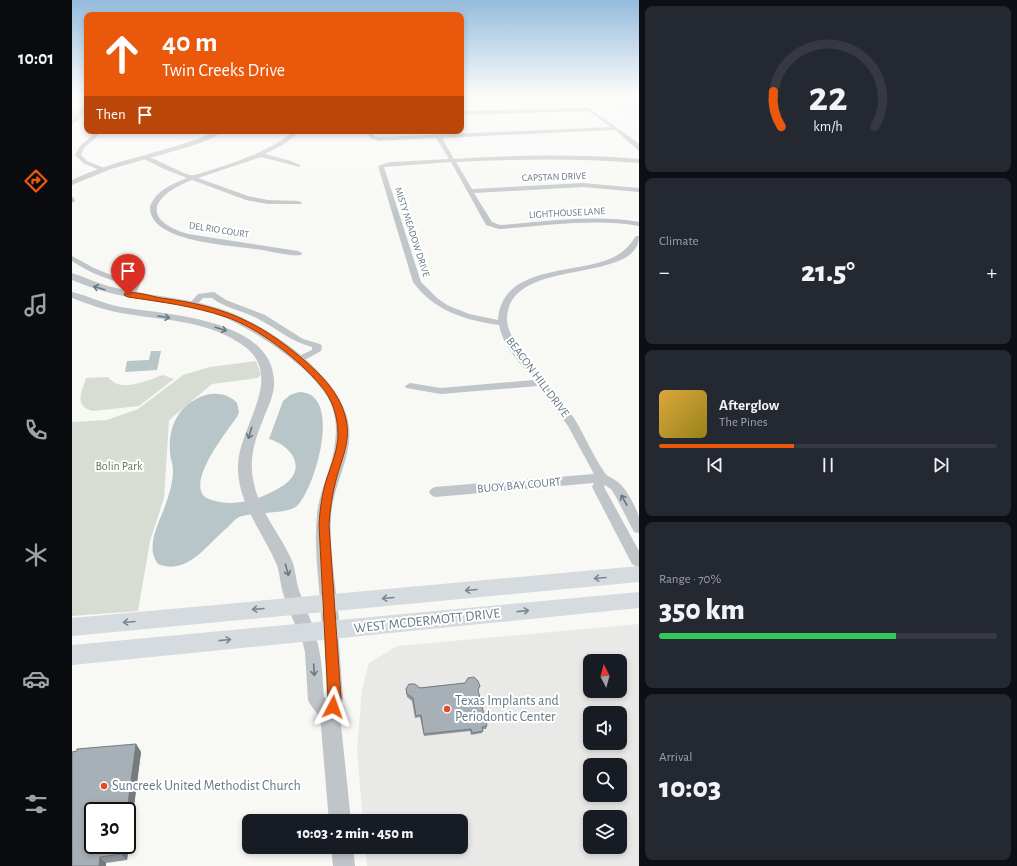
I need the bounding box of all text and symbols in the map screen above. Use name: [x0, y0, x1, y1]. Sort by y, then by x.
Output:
icon: ahead: [96, 28, 148, 80]
text: 40 m: [162, 29, 218, 57]
text: 10:01: [18, 50, 54, 68]
text: Twin Creeks Drive: [162, 62, 285, 80]
text: 22: [808, 77, 848, 118]
icon: arrive: [134, 104, 156, 126]
text: Then: [96, 107, 126, 122]
text: km/h: [813, 120, 843, 134]
icon: directions: [22, 167, 50, 195]
street label: CAPSTAN DRIVE: [522, 171, 586, 183]
street label: MISTY MEADOW DRIVE: [393, 186, 431, 278]
street label: LIGHTHOUSE LANE: [529, 206, 606, 220]
street label: DEL RIO COURT: [188, 220, 250, 240]
text: Climate: [659, 235, 698, 248]
pin: [111, 254, 145, 295]
text: 21.5°: [801, 257, 855, 287]
icon: arrive: [117, 260, 139, 282]
text: −: [659, 261, 670, 283]
text: +: [986, 261, 997, 283]
one-way arrow: [94, 283, 106, 291]
icon: music: [22, 291, 50, 319]
one-way arrow: [157, 313, 170, 321]
one-way arrow: [214, 326, 227, 333]
street label: BEACON HILL DRIVE: [504, 335, 572, 419]
text: Afterglow: [719, 398, 779, 413]
icon: phone: [22, 416, 50, 444]
text: The Pines: [719, 416, 768, 429]
one-way arrow: [246, 426, 253, 439]
icon: previous: [704, 454, 726, 476]
icon: pause: [817, 454, 839, 476]
icon: next: [930, 454, 952, 476]
park label: Bolin Park: [96, 460, 143, 472]
street label: BUOY BAY COURT: [477, 475, 562, 495]
one-way arrow: [619, 494, 627, 506]
icon: climate: [22, 541, 50, 569]
one-way arrow: [283, 563, 291, 576]
text: Range · 70%: [659, 573, 721, 586]
one-way arrow: [594, 574, 607, 582]
one-way arrow: [465, 586, 478, 594]
one-way arrow: [382, 594, 395, 601]
text: 350 km: [659, 595, 745, 625]
one-way arrow: [252, 606, 265, 613]
street label: WEST MCDERMOTT DRIVE: [353, 606, 501, 636]
one-way arrow: [516, 608, 529, 615]
one-way arrow: [123, 618, 136, 625]
one-way arrow: [218, 636, 231, 644]
north arrow: [583, 654, 627, 698]
map controls: [583, 654, 627, 854]
one-way arrow: [311, 663, 318, 676]
icon: car: [22, 665, 50, 693]
position arrow: [312, 686, 354, 728]
place label: Texas Implants and Periodontic Center: [455, 694, 559, 724]
marker: Texas Implants and Periodontic Center: [442, 704, 452, 714]
button: sound: [583, 706, 627, 750]
text: Arrival: [659, 751, 692, 764]
button: search: [583, 758, 627, 802]
text: 10:03: [659, 773, 721, 803]
place label: Suncreek United Methodist Church: [112, 779, 301, 793]
marker: Suncreek United Methodist Church: [99, 781, 109, 791]
icon: filters: [22, 790, 50, 818]
speed limit sign: 30: [84, 802, 136, 854]
button: layers: [583, 810, 627, 854]
text: 10:03 · 2 min · 450 m: [297, 826, 413, 841]

